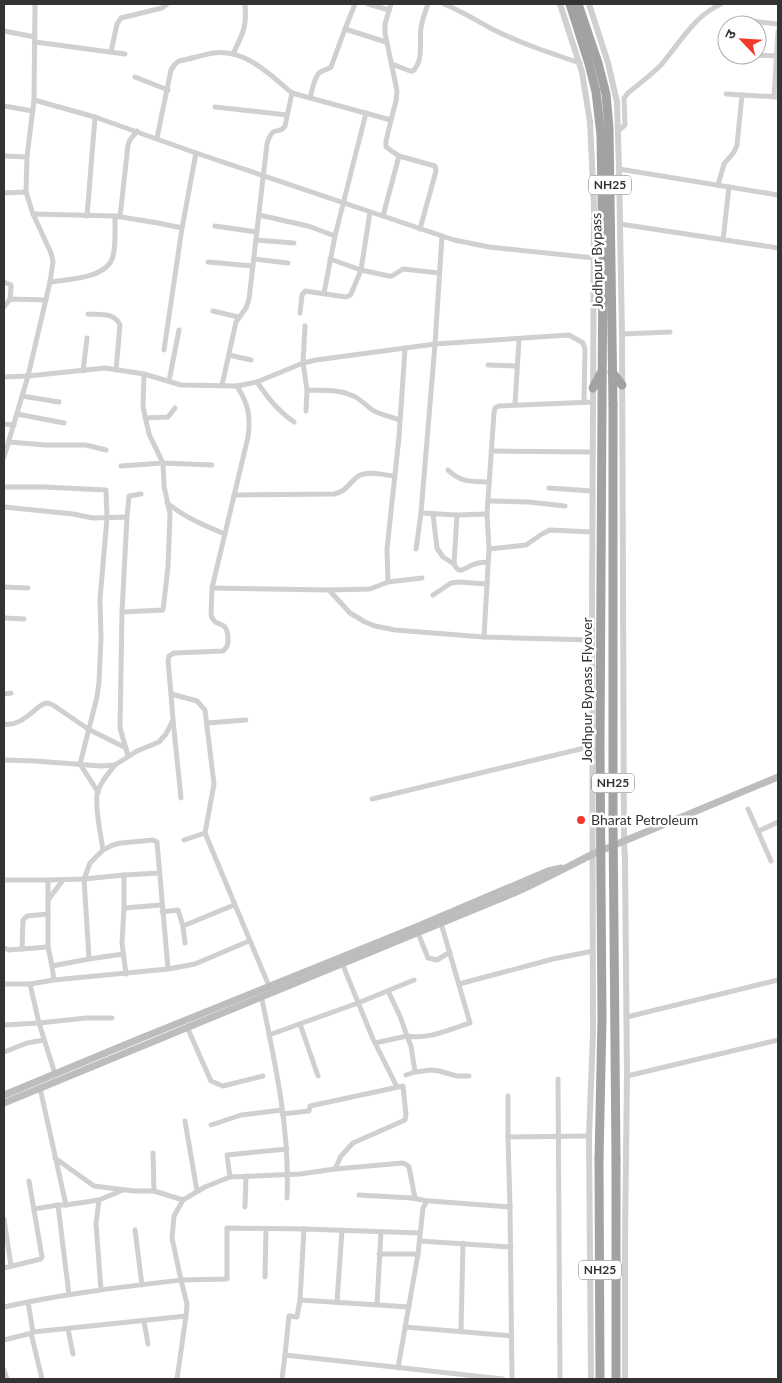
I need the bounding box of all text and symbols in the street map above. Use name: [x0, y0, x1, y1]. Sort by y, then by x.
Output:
north arrow: [717, 15, 767, 65]
text: उ: [720, 26, 740, 42]
road number: NH25: [589, 176, 631, 194]
street label: Jodhpur Bypass: [587, 213, 606, 309]
street label: Jodhpur Bypass Flyover: [578, 617, 595, 763]
road number: NH25: [592, 774, 634, 792]
place label: Bharat Petroleum: [591, 811, 698, 828]
marker: Bharat Petroleum: [575, 814, 587, 826]
road number: NH25: [579, 1260, 621, 1280]

